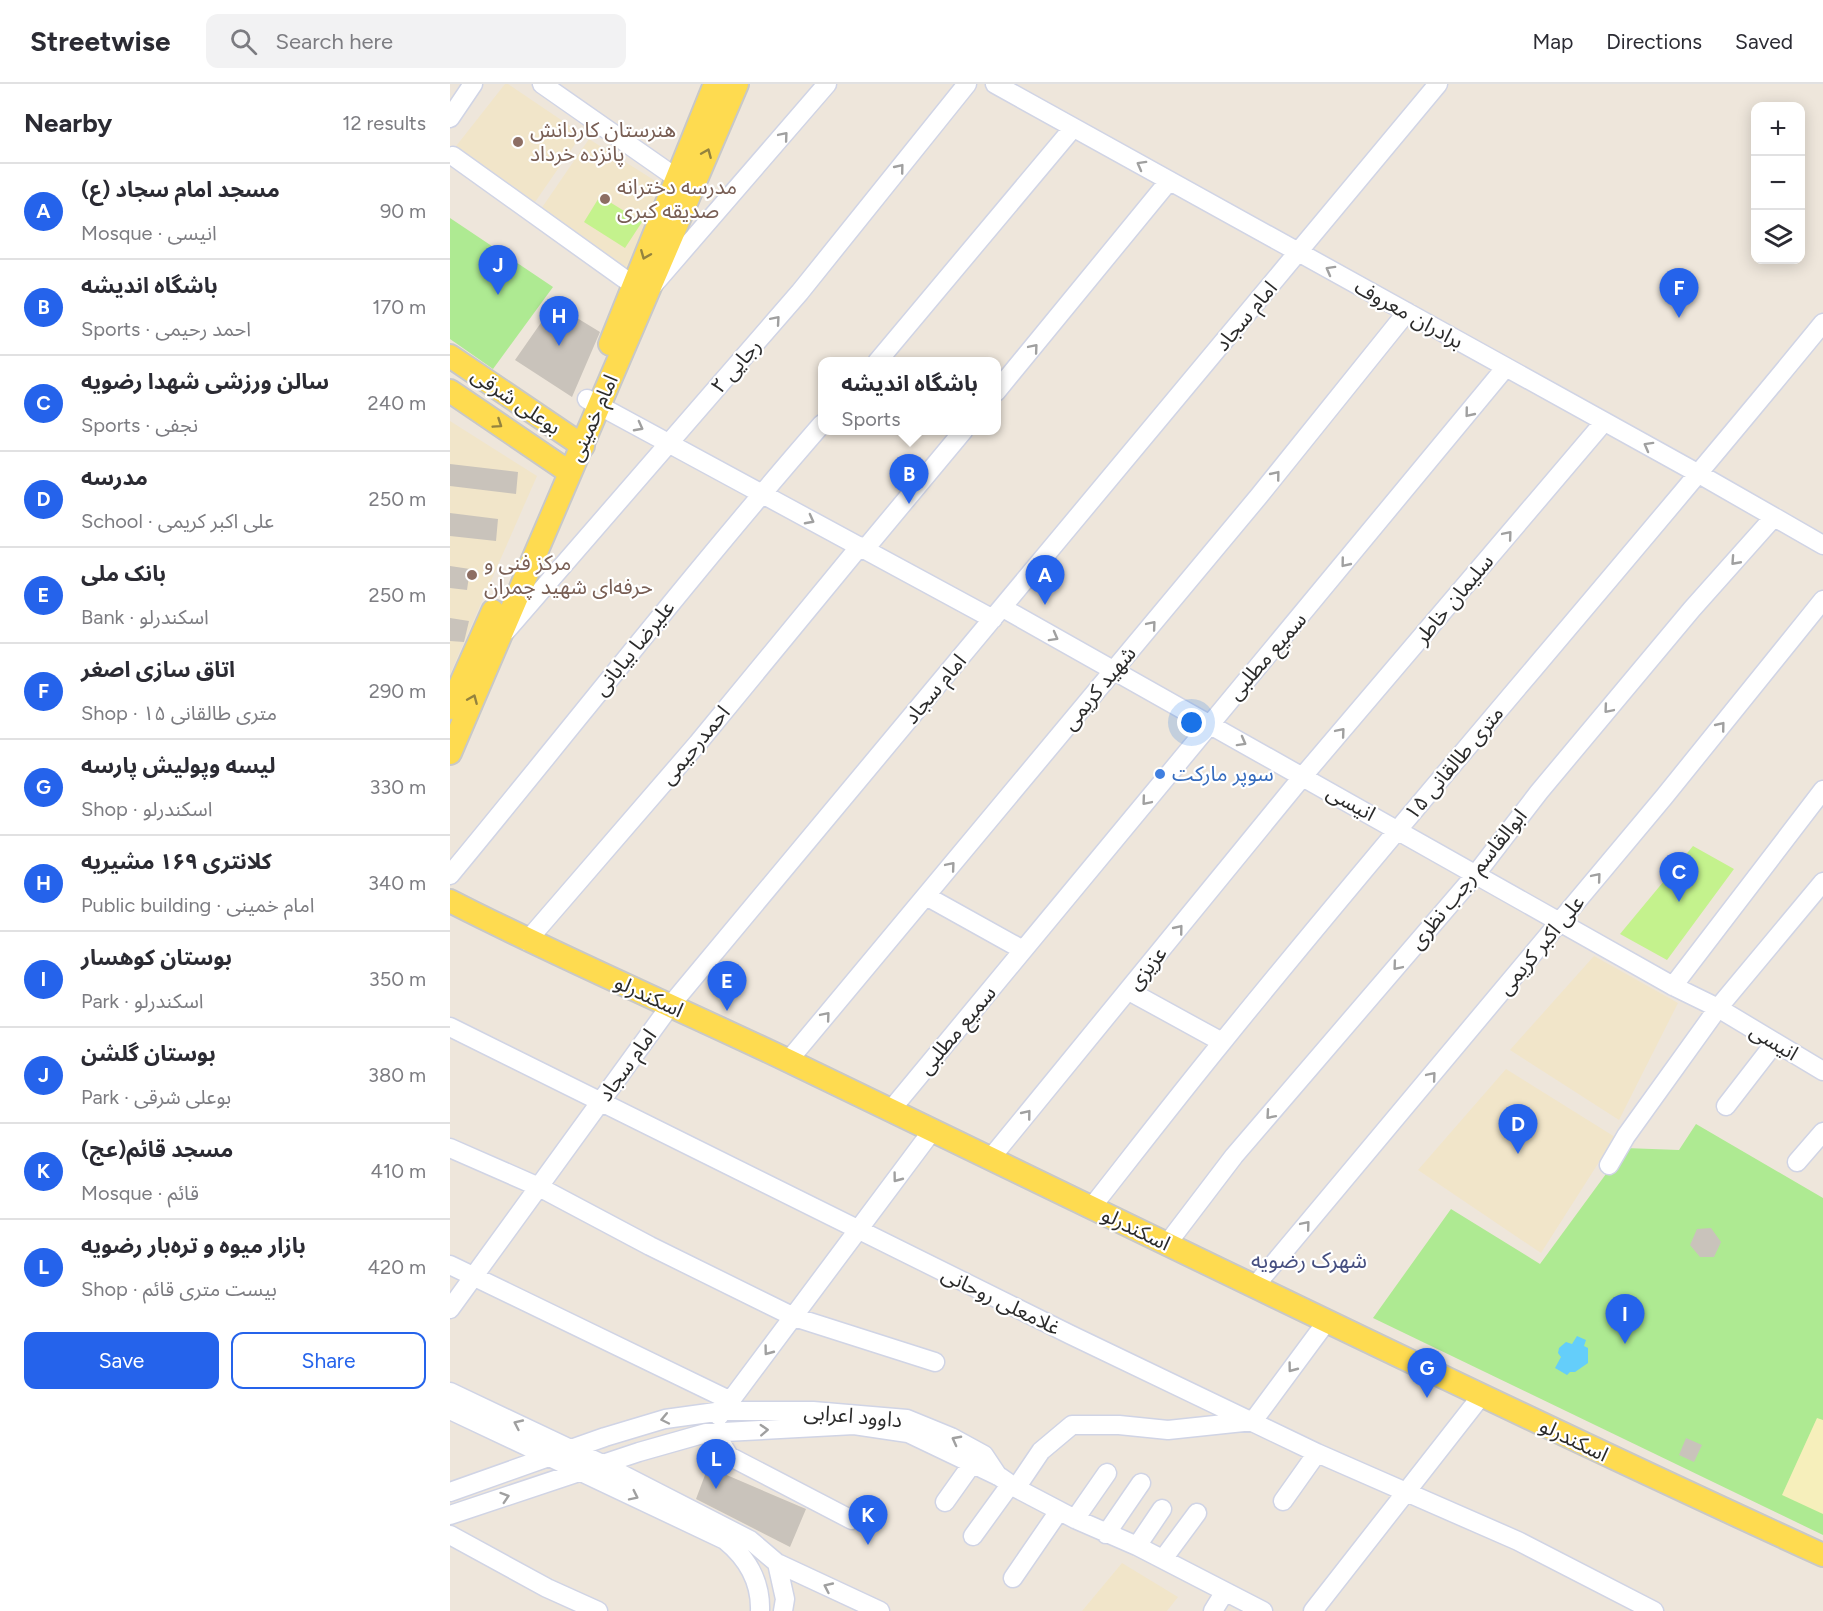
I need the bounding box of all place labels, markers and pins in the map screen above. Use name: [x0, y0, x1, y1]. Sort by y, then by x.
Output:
place label: هنرستان کاردانش پانزده خرداد: [530, 117, 676, 167]
marker: هنرستان کاردانش پانزده خرداد: [511, 135, 525, 149]
place label: مدرسه دخترانه صدیقه کبری: [617, 174, 737, 223]
marker: مدرسه دخترانه صدیقه کبری: [598, 192, 612, 206]
pin: J: [478, 246, 518, 295]
pin: F: [1660, 268, 1698, 318]
pin: H: [540, 296, 578, 346]
pin: B: [890, 454, 928, 504]
place label: مرکز فنی و حرفه‌ای شهید چمران: [484, 550, 653, 600]
pin: A: [1026, 556, 1064, 605]
marker: مرکز فنی و حرفه‌ای شهید چمران: [465, 568, 479, 582]
place label: سوپر مارکت: [1172, 761, 1274, 787]
marker: سوپر مارکت: [1153, 767, 1167, 781]
pin: C: [1660, 852, 1698, 902]
pin: E: [708, 962, 746, 1011]
pin: D: [1498, 1104, 1538, 1154]
pin: I: [1606, 1294, 1644, 1344]
pin: G: [1408, 1348, 1446, 1398]
pin: L: [696, 1440, 736, 1489]
pin: K: [848, 1496, 888, 1545]

